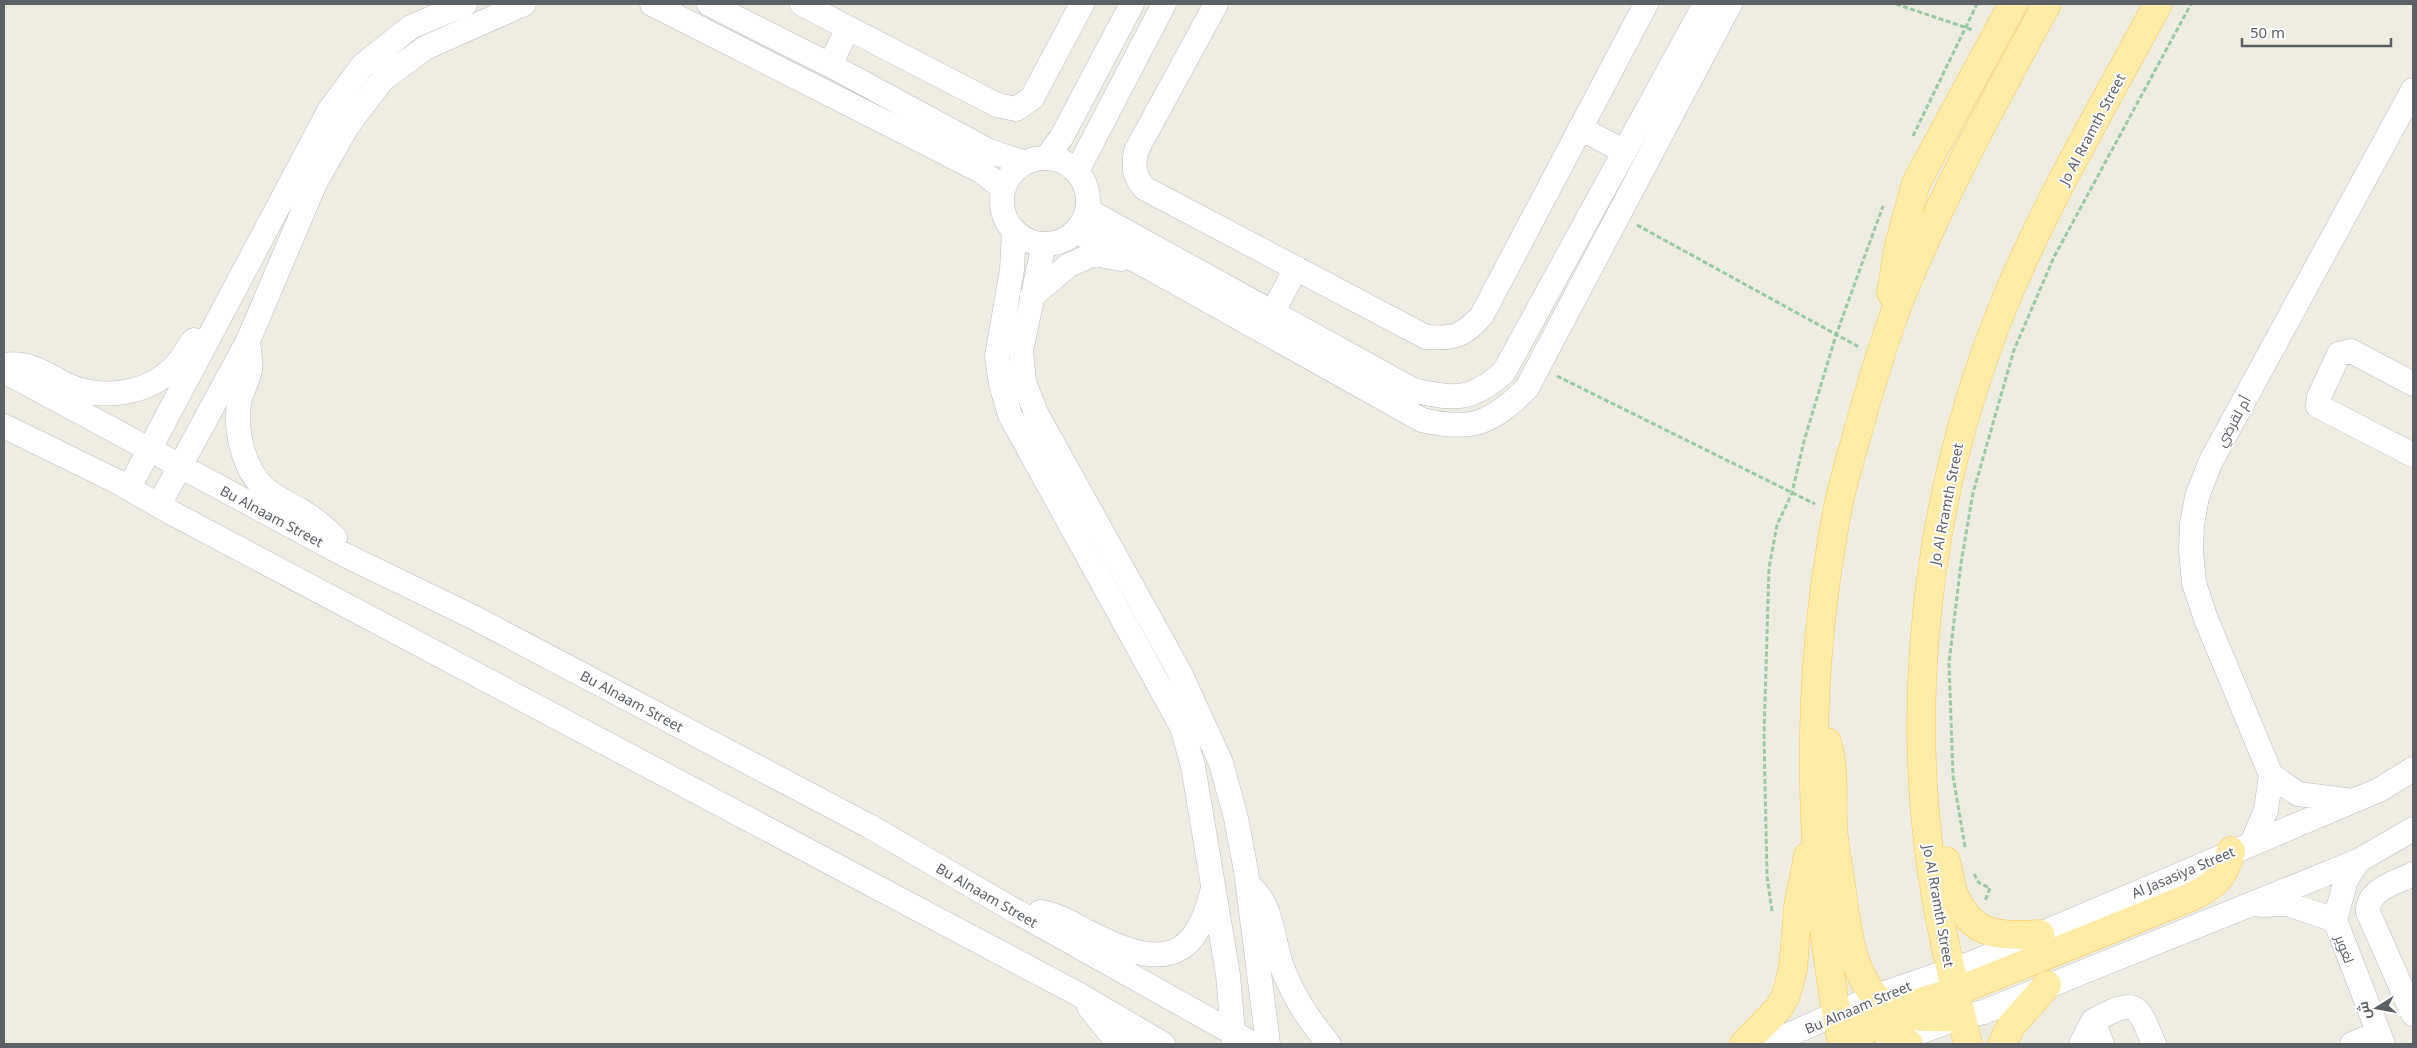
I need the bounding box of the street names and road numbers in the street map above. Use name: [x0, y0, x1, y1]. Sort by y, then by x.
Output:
street label: Jo Al Rramth Street: [2054, 70, 2129, 190]
street label: أم لقرضي: [2211, 392, 2257, 451]
street label: Jo Al Rramth Street: [1924, 441, 1967, 568]
street label: Bu Alnaam Street: [217, 481, 327, 551]
street label: Bu Alnaam Street: [577, 666, 687, 736]
street label: Jo Al Rramth Street: [1919, 841, 1959, 969]
street label: Al Jasasiya Street: [2128, 842, 2238, 902]
street label: Bu Alnaam Street: [933, 858, 1041, 932]
street label: لغوير: [2331, 931, 2359, 966]
street label: Bu Alnaam Street: [1802, 976, 1914, 1038]

